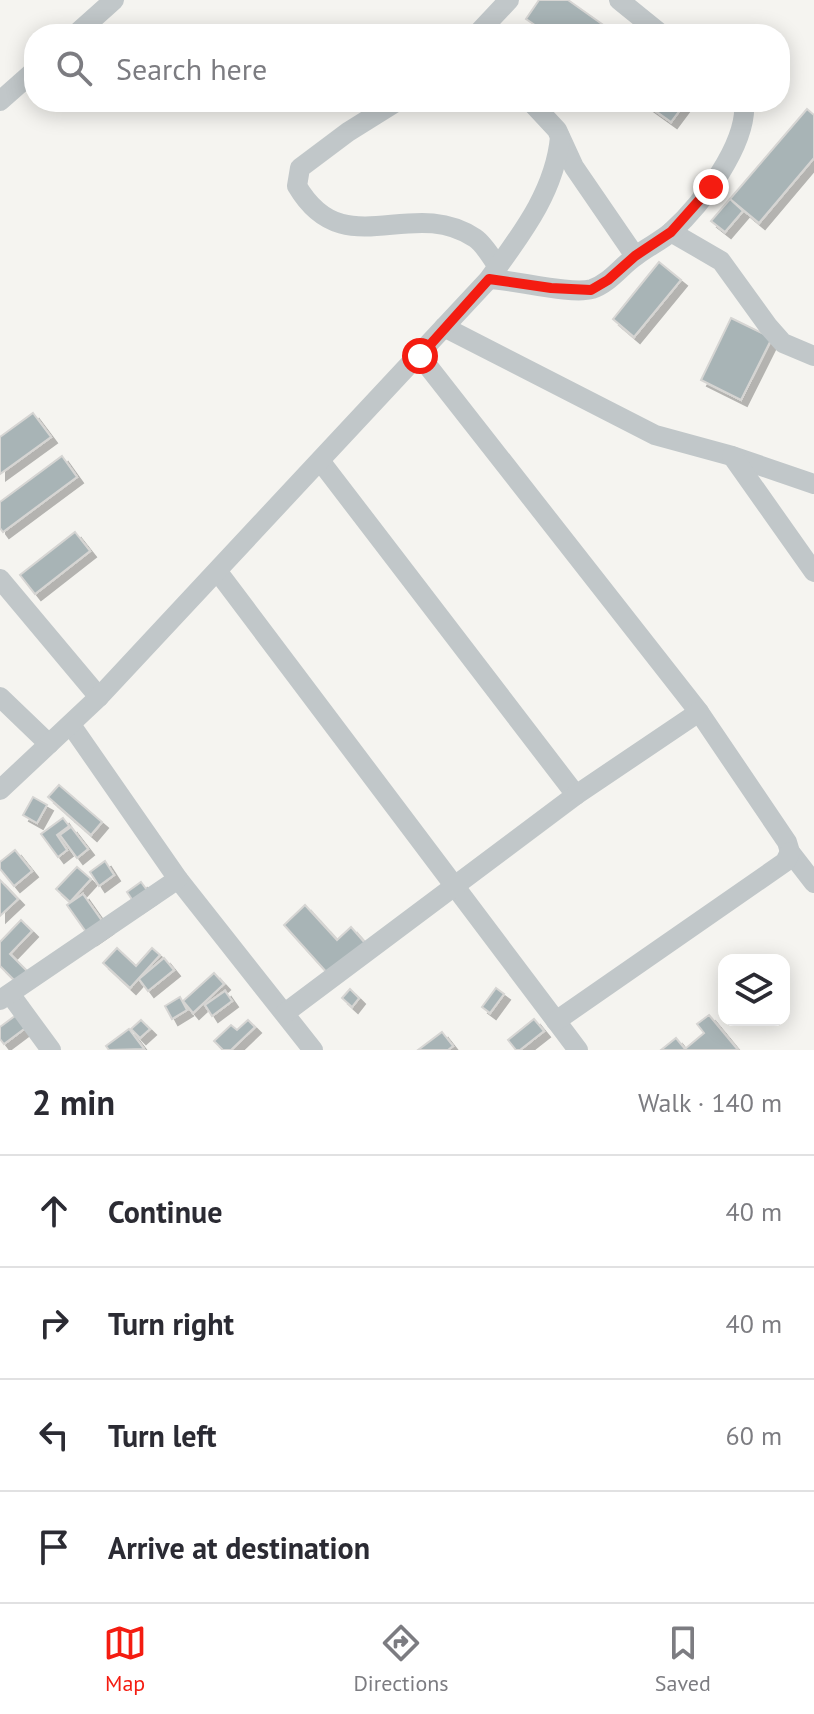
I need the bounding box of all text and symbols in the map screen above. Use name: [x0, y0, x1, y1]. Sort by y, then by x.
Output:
search box: [24, 24, 790, 112]
icon: search: [52, 46, 96, 90]
text: Search here: [116, 49, 267, 88]
route end: [693, 169, 729, 205]
route start: [402, 338, 438, 374]
map controls: [718, 954, 790, 1026]
button: layers: [718, 954, 790, 1026]
text: 2 min: [32, 1080, 115, 1124]
text: Walk · 140 m: [638, 1086, 782, 1119]
icon: ahead: [32, 1189, 76, 1233]
text: Continue: [108, 1192, 222, 1231]
text: 40 m: [726, 1195, 782, 1228]
icon: right: [32, 1301, 76, 1345]
text: Turn right: [108, 1304, 234, 1343]
text: 40 m: [726, 1307, 782, 1340]
icon: left: [32, 1413, 76, 1457]
text: Turn left: [108, 1416, 216, 1455]
text: 60 m: [726, 1419, 782, 1452]
icon: arrive: [32, 1525, 76, 1569]
text: Arrive at destination: [108, 1528, 370, 1567]
tab: Map: [103, 1621, 147, 1697]
tab: Directions: [353, 1621, 449, 1697]
tab: Saved: [655, 1621, 711, 1697]

